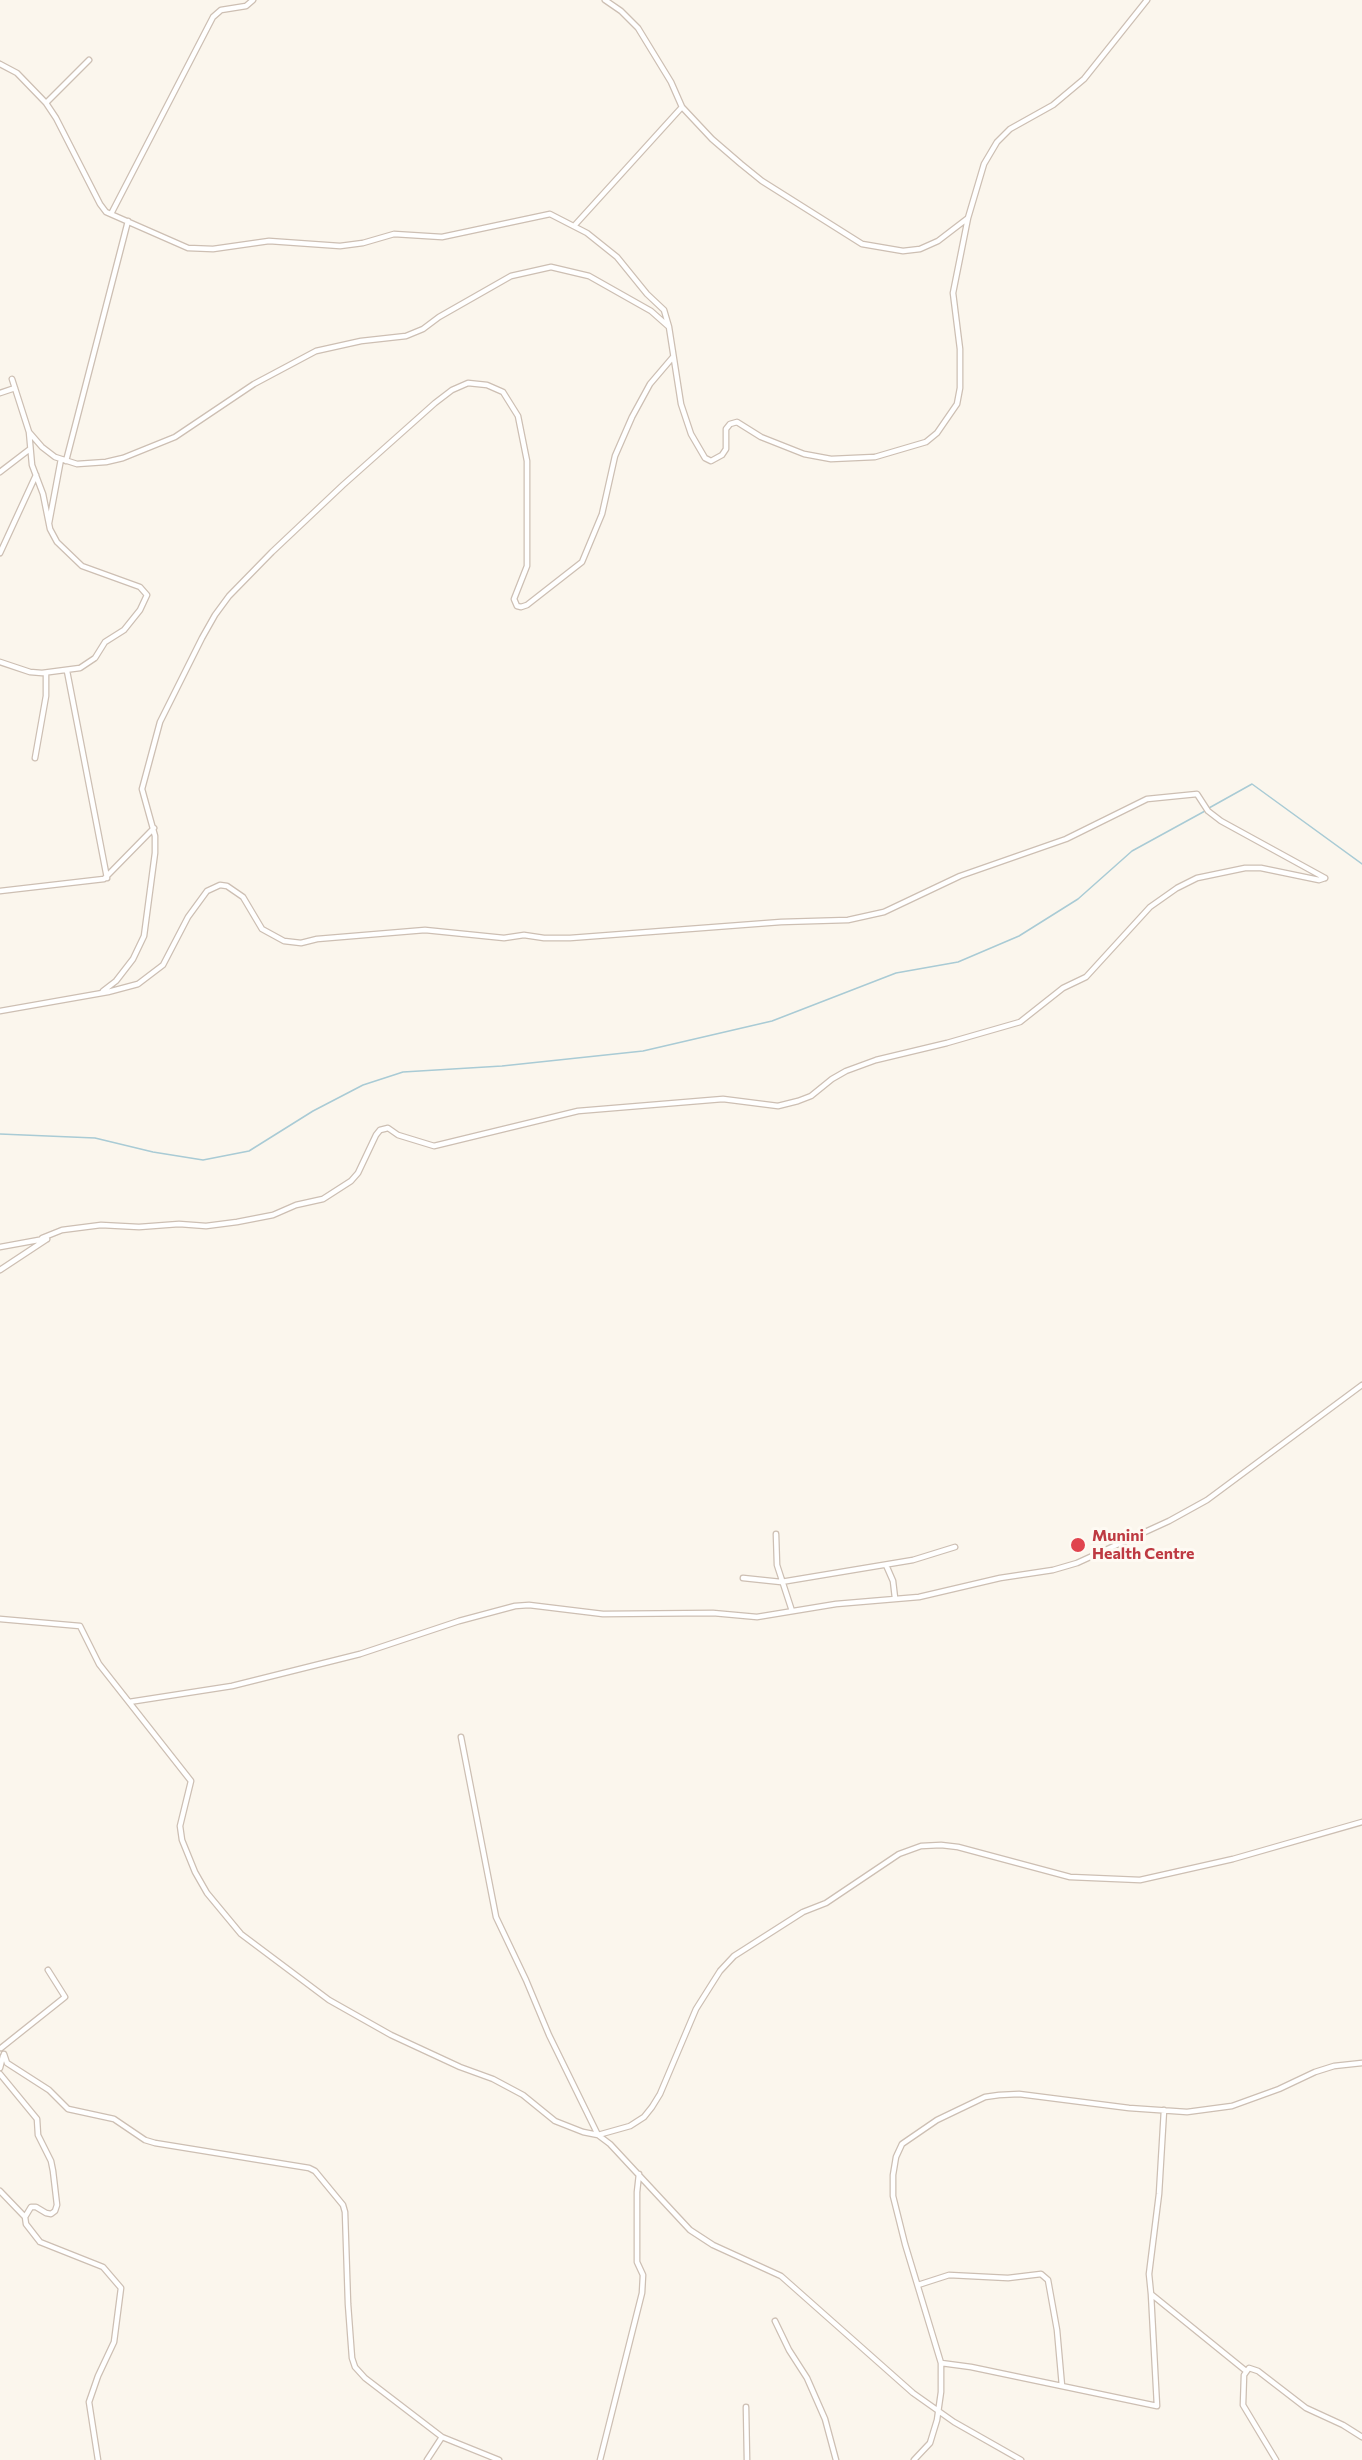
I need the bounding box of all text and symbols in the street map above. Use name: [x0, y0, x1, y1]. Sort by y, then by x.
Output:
place label: Munini Health Centre: [1092, 1526, 1194, 1564]
marker: Munini Health Centre: [1069, 1536, 1087, 1554]

